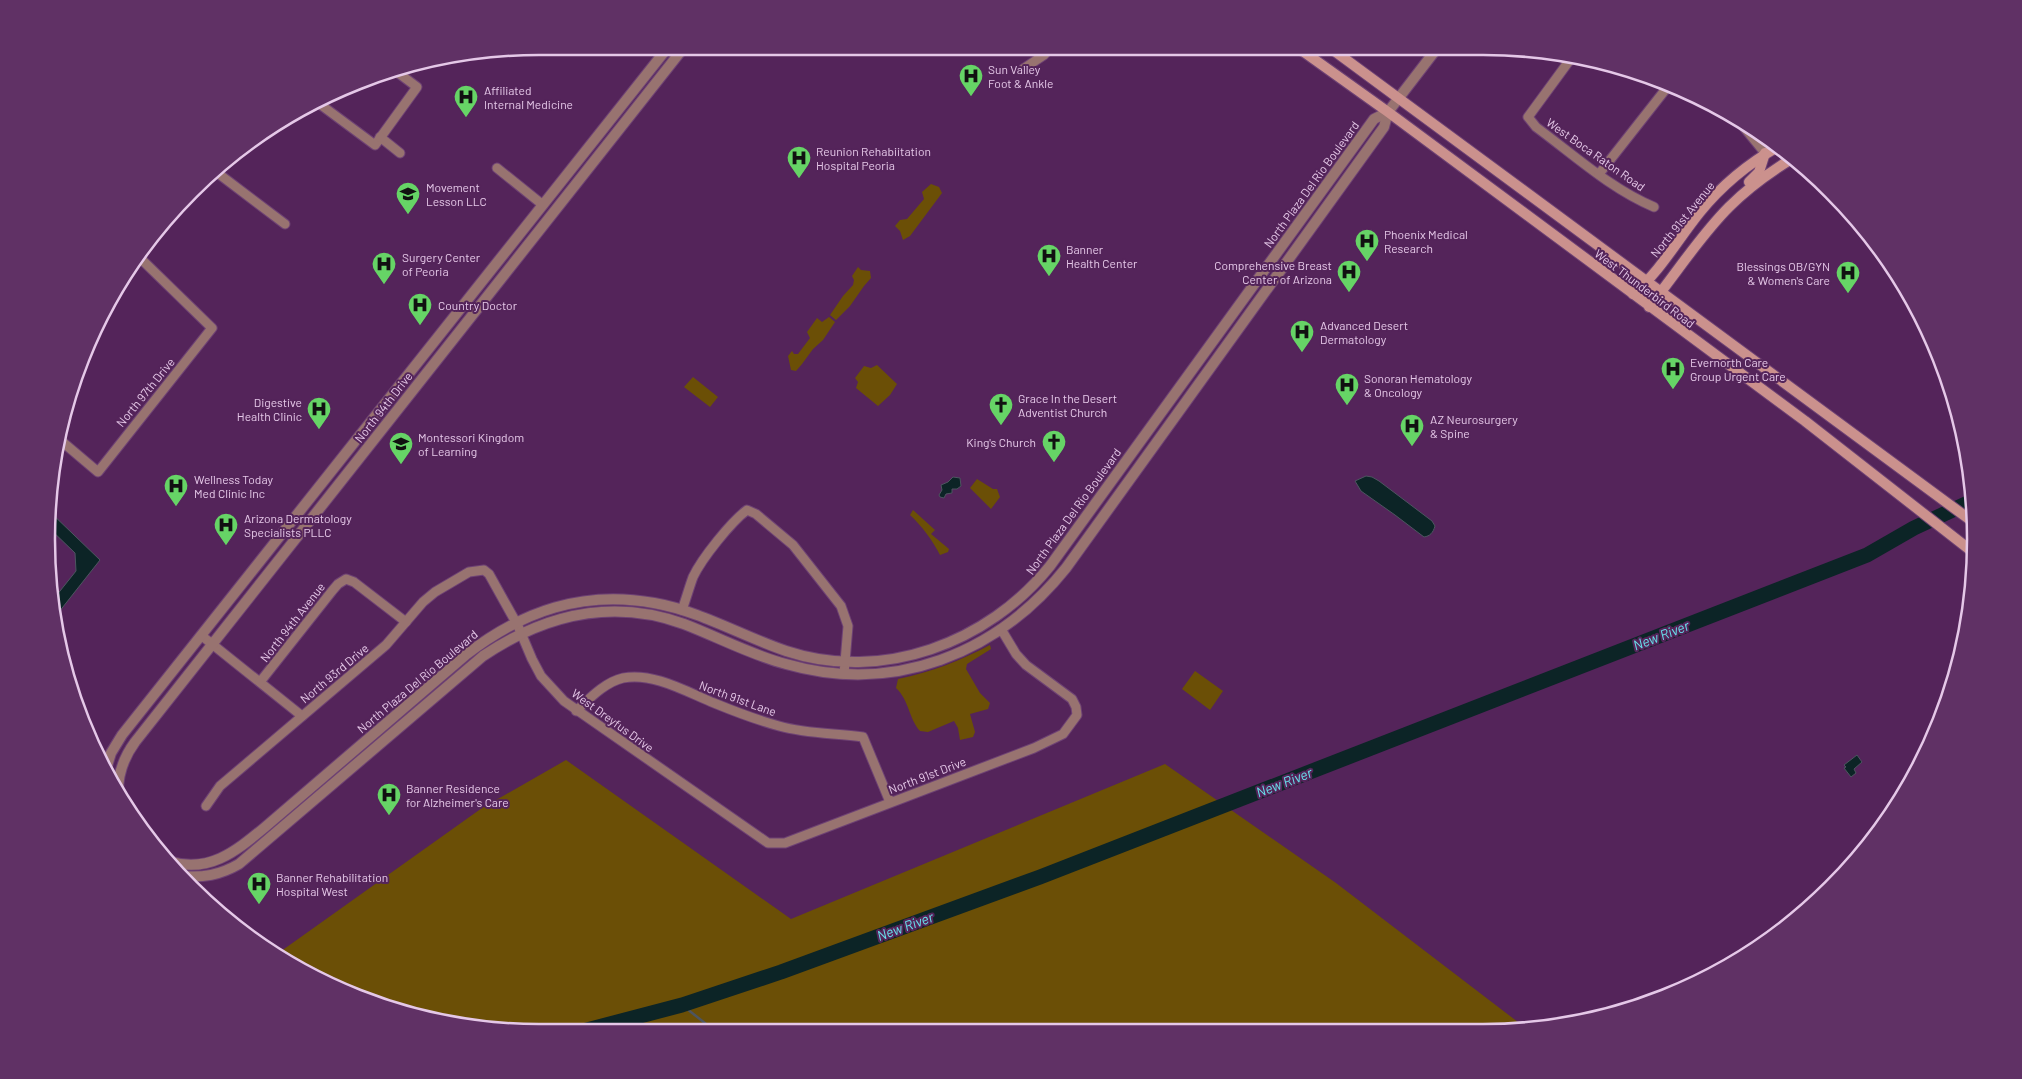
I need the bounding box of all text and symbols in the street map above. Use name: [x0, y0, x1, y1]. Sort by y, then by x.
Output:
place label: Sun Valley Foot & Ankle: [988, 62, 1053, 90]
hospital icon: Sun Valley Foot & Ankle: [958, 63, 984, 97]
place label: Affiliated Internal Medicine: [484, 83, 573, 111]
hospital icon: Affiliated Internal Medicine: [453, 84, 479, 118]
street label: West Boca Raton Road: [1544, 115, 1648, 193]
street label: North Plaza Del Rio Boulevard: [1260, 118, 1362, 250]
place label: Reunion Rehabiitation Hospital Peoria: [816, 144, 931, 172]
hospital icon: Reunion Rehabiitation Hospital Peoria: [786, 145, 812, 179]
street label: North 91st Avenue: [1647, 178, 1717, 260]
place label: Movement Lesson LLC: [426, 180, 487, 208]
school or university icon: Movement Lesson LLC: [395, 181, 421, 215]
place label: Phoenix Medical Research: [1384, 227, 1468, 255]
hospital icon: Phoenix Medical Research: [1354, 228, 1380, 262]
place label: Banner Health Center: [1066, 242, 1138, 270]
hospital icon: Banner Health Center: [1036, 243, 1062, 277]
street label: West Thunderbird Road: [1592, 246, 1698, 330]
place label: Surgery Center of Peoria: [402, 250, 481, 278]
hospital icon: Surgery Center of Peoria: [371, 251, 397, 285]
place label: Comprehensive Breast Center of Arizona: [1214, 258, 1332, 286]
hospital icon: Comprehensive Breast Center of Arizona: [1336, 259, 1362, 293]
place label: Blessings OB/GYN & Women's Care: [1736, 259, 1830, 287]
hospital icon: Blessings OB/GYN & Women's Care: [1835, 260, 1861, 294]
hospital icon: Country Doctor: [407, 292, 433, 326]
place label: Country Doctor: [438, 298, 518, 312]
place label: Advanced Desert Dermatology: [1320, 318, 1408, 346]
hospital icon: Advanced Desert Dermatology: [1289, 319, 1315, 353]
street label: North 97th Drive: [113, 355, 177, 429]
place label: Evernorth Care Group Urgent Care: [1690, 355, 1786, 383]
hospital icon: Evernorth Care Group Urgent Care: [1660, 356, 1686, 390]
street label: North 94th Drive: [351, 369, 415, 445]
place label: Sonoran Hematology & Oncology: [1364, 371, 1473, 399]
hospital icon: Sonoran Hematology & Oncology: [1334, 372, 1360, 406]
place label: Grace In the Desert Adventist Church: [1018, 391, 1117, 419]
church icon: Grace In the Desert Adventist Church: [988, 392, 1014, 426]
place label: Digestive Health Clinic: [237, 395, 302, 423]
hospital icon: Digestive Health Clinic: [306, 396, 332, 430]
place label: AZ Neurosurgery & Spine: [1430, 412, 1518, 440]
hospital icon: AZ Neurosurgery & Spine: [1399, 413, 1425, 447]
church icon: King's Church: [1041, 429, 1067, 463]
place label: Montessori Kingdom of Learning: [418, 430, 524, 458]
school or university icon: Montessori Kingdom of Learning: [388, 431, 414, 465]
place label: King's Church: [966, 435, 1036, 449]
street label: North Plaza Del Rio Boulevard: [1022, 445, 1124, 577]
place label: Wellness Today Med Clinic Inc: [194, 472, 273, 500]
hospital icon: Wellness Today Med Clinic Inc: [163, 473, 189, 507]
place label: Arizona Dermatology Specialists PLLC: [244, 511, 352, 539]
hospital icon: Arizona Dermatology Specialists PLLC: [213, 512, 239, 546]
street label: North 94th Avenue: [257, 580, 327, 664]
water label: New River: [1630, 616, 1693, 653]
street label: North Plaza Del Rio Boulevard: [354, 627, 480, 735]
street label: North 93rd Drive: [297, 640, 371, 706]
street label: North 91st Lane: [698, 678, 778, 718]
street label: West Dreyfus Drive: [569, 686, 657, 754]
street label: North 91st Drive: [886, 754, 968, 796]
water label: New River: [1253, 763, 1316, 800]
place label: Banner Residence for Alzheimer's Care: [406, 781, 509, 809]
hospital icon: Banner Residence for Alzheimer's Care: [376, 782, 402, 816]
place label: Banner Rehabilitation Hospital West: [276, 870, 388, 898]
hospital icon: Banner Rehabilitation Hospital West: [246, 871, 272, 905]
water label: New River: [874, 908, 937, 944]

